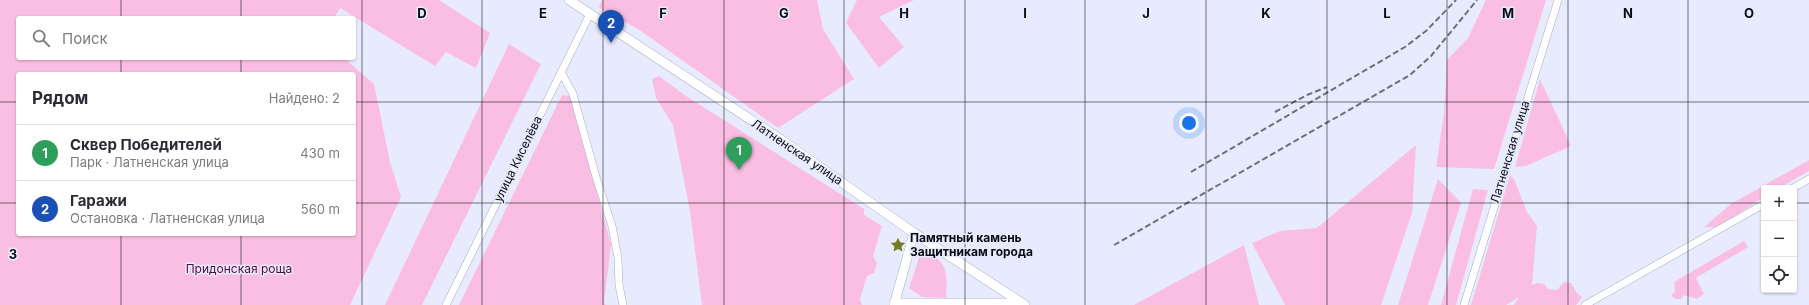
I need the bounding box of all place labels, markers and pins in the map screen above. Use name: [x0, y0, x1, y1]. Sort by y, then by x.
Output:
pin: 2: [598, 10, 624, 43]
pin: 1: [726, 137, 752, 170]
place label: Памятный камень Защитникам города: [910, 230, 1033, 259]
place icon: Памятный камень Защитникам города: [889, 236, 907, 254]

